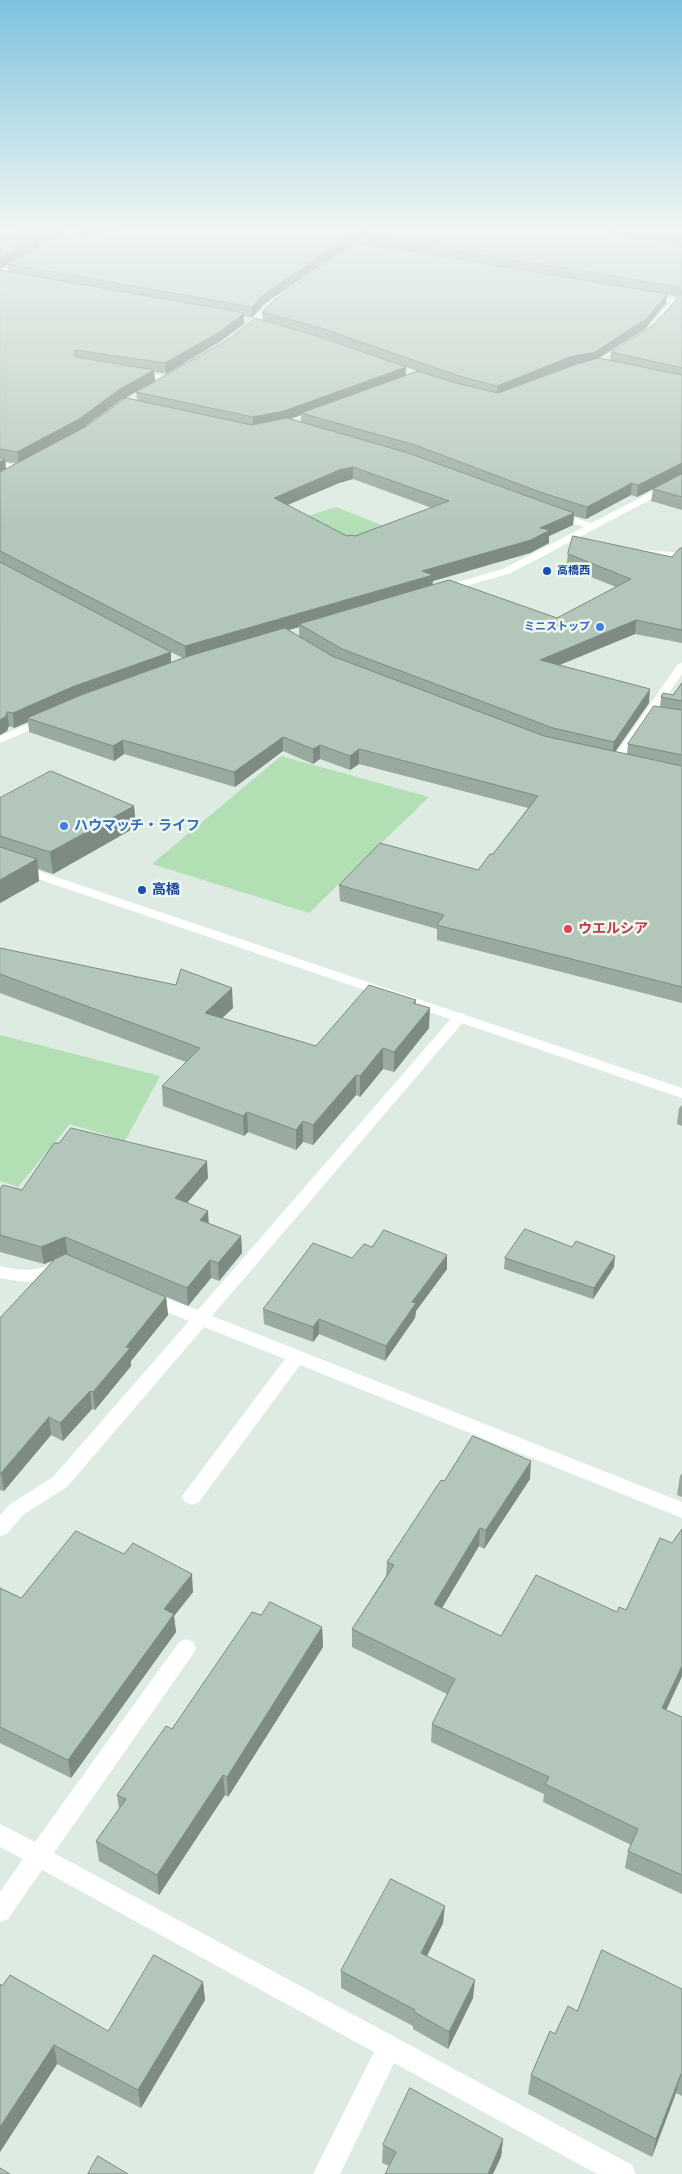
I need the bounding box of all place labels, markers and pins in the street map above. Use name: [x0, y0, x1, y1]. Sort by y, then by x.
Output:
place label: 高橋西: [557, 564, 590, 578]
marker: 高橋西: [541, 565, 553, 577]
place label: ミニストップ: [524, 620, 590, 634]
marker: ミニストップ: [594, 621, 606, 633]
place label: ハウマッチ・ライフ: [74, 818, 200, 834]
marker: ハウマッチ・ライフ: [58, 820, 70, 832]
place label: 高橋: [152, 882, 180, 898]
marker: 高橋: [136, 884, 148, 896]
place label: ウエルシア: [578, 921, 648, 937]
marker: ウエルシア: [562, 923, 574, 935]

